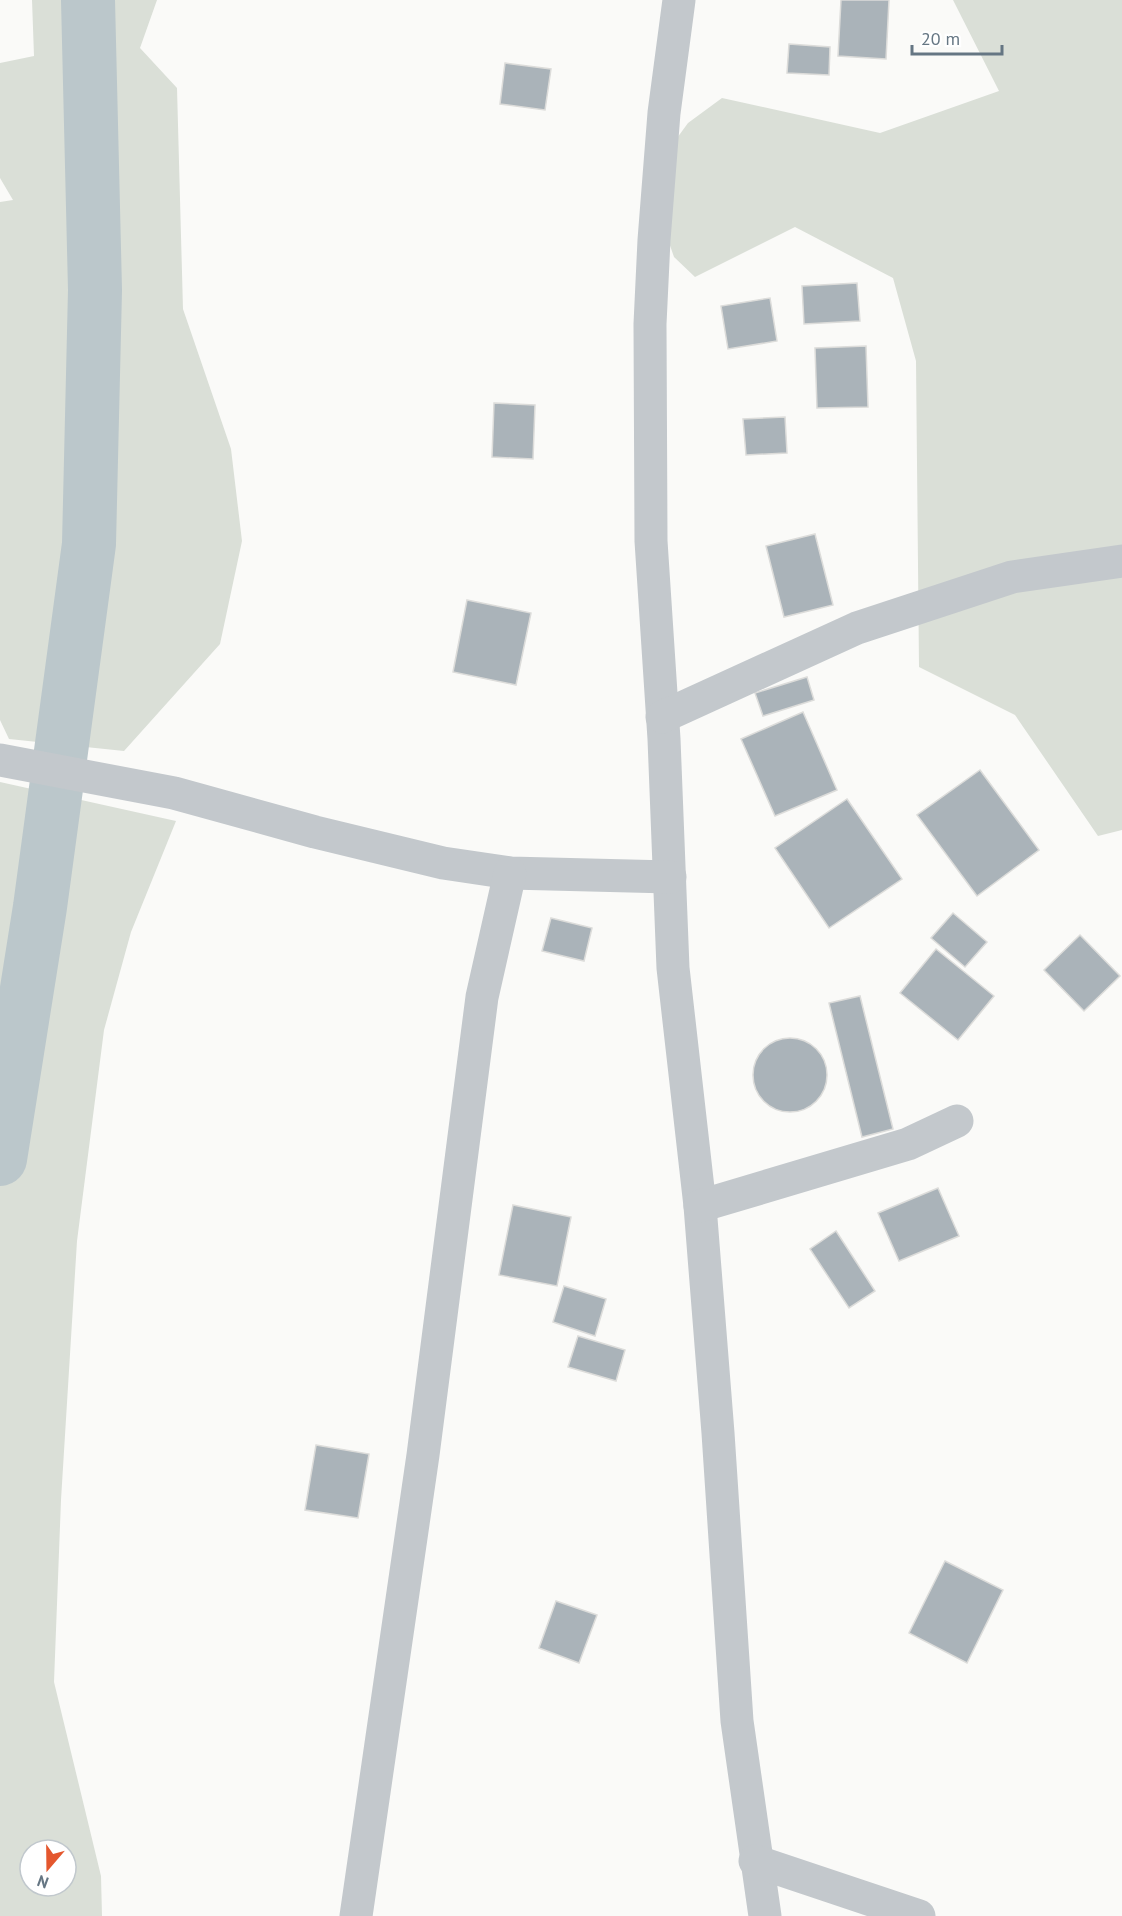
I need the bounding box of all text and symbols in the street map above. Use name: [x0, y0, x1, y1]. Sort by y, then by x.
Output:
scale bar: [912, 18, 1002, 56]
text: 20 m: [921, 27, 960, 50]
north arrow: [18, 1838, 78, 1898]
text: N: [35, 1871, 51, 1893]

